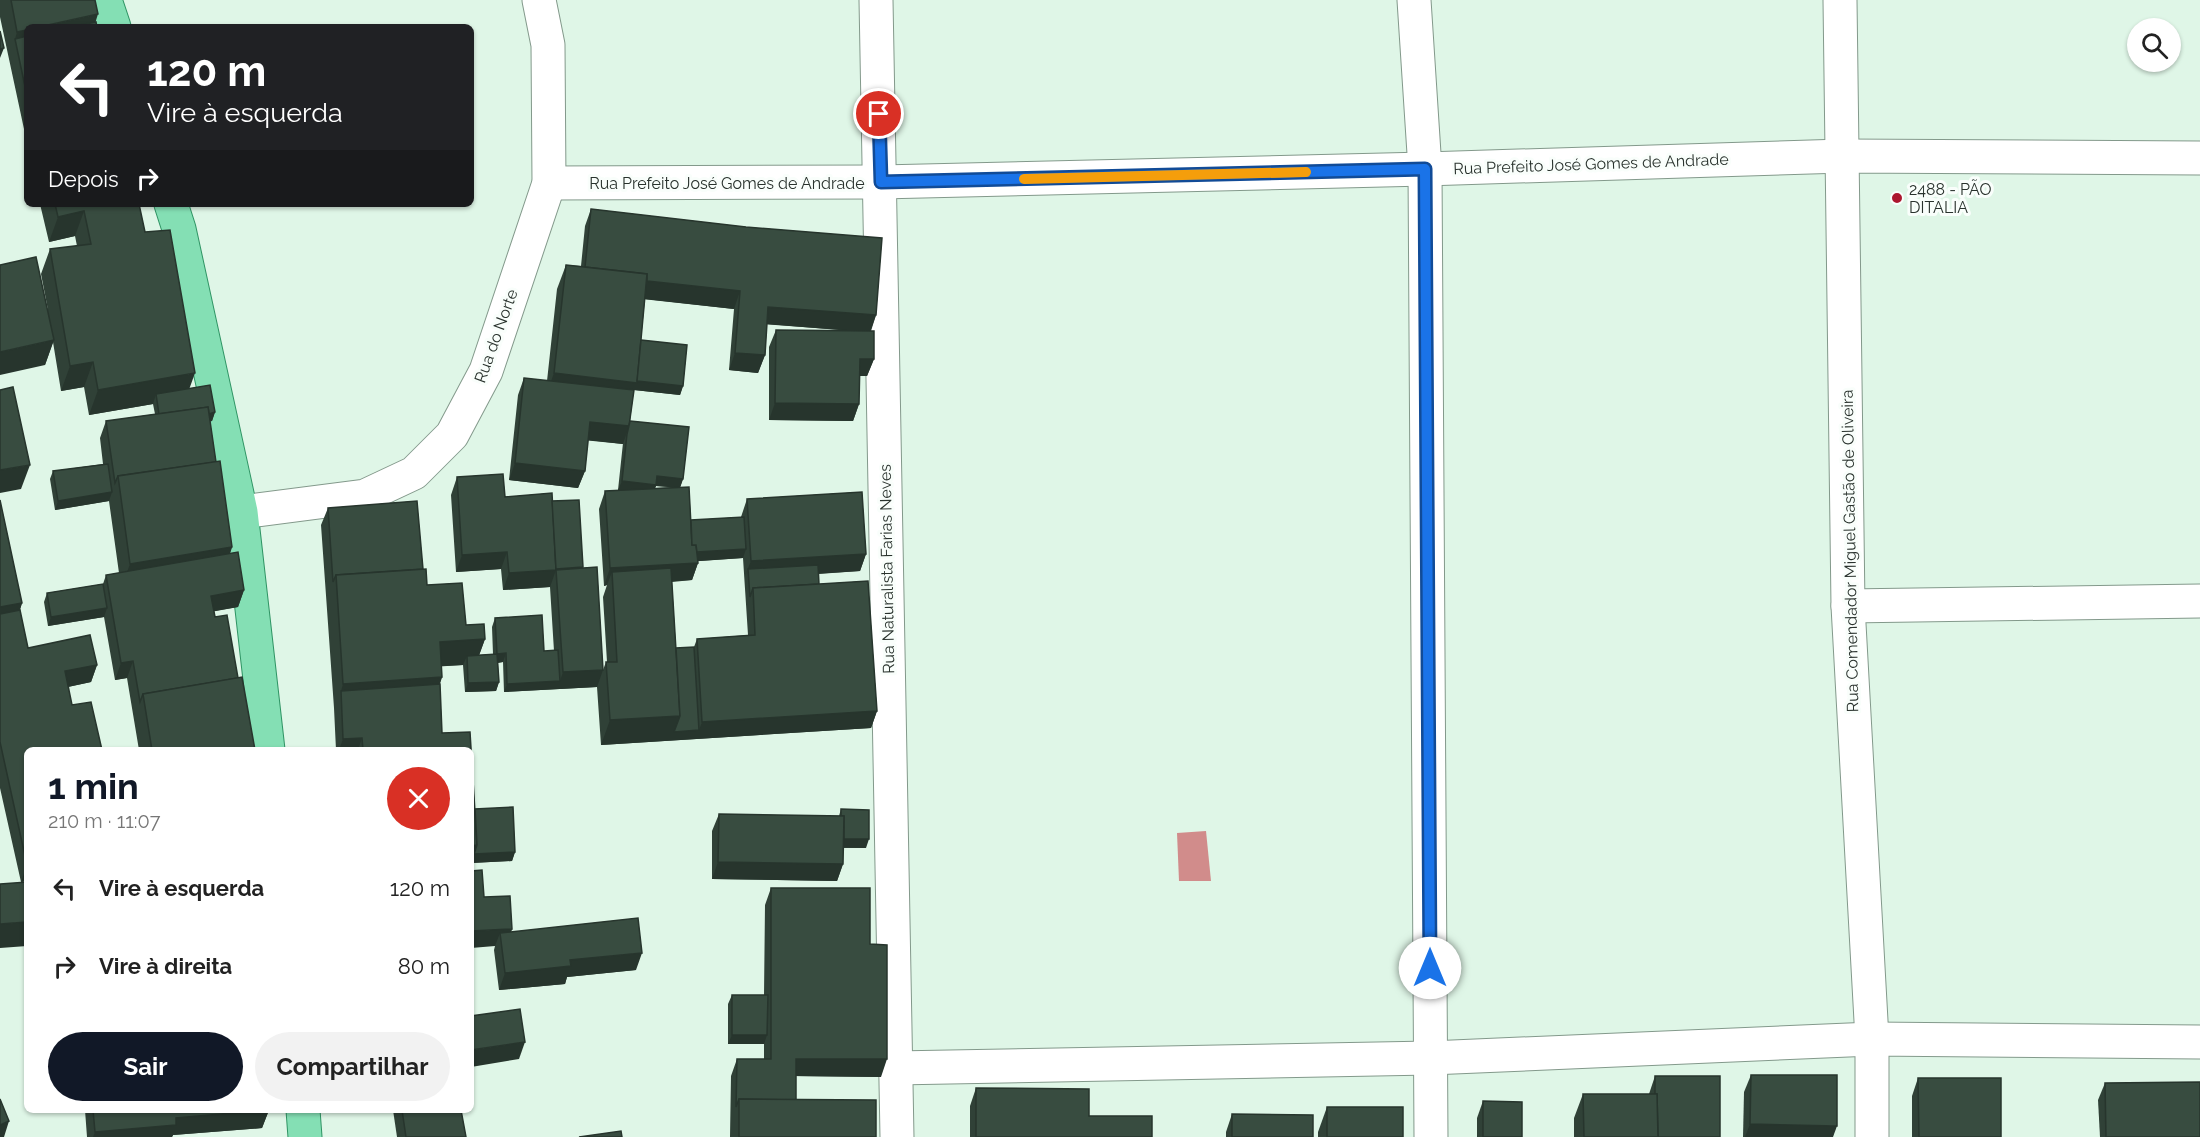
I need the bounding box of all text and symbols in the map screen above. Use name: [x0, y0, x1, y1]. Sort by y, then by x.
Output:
map controls: [2127, 18, 2181, 72]
button: search: [2127, 18, 2181, 72]
text: 120 m: [147, 47, 266, 96]
icon: left: [48, 48, 126, 126]
pin: [853, 88, 904, 139]
text: Vire à esquerda: [147, 97, 343, 128]
icon: arrive: [862, 97, 895, 130]
street label: Rua Prefeito José Gomes de Andrade: [1453, 150, 1729, 178]
icon: right: [131, 162, 164, 195]
text: Depois: [48, 166, 119, 192]
street label: Rua Prefeito José Gomes de Andrade: [589, 174, 865, 193]
place label: 2488 - PÃO DITALIA: [1909, 179, 1992, 217]
marker: 2488 - PÃO DITALIA: [1890, 191, 1904, 205]
street label: Rua do Norte: [470, 287, 522, 385]
street label: Rua Comendador Miguel Gastão de Oliveira: [1838, 390, 1862, 712]
street label: Rua Naturalista Farias Neves: [876, 464, 898, 674]
text: 1 min: [48, 765, 139, 807]
button: close: [387, 767, 450, 830]
text: 210 m · 11:07: [48, 809, 160, 833]
icon: left: [48, 872, 81, 905]
text: Vire à esquerda: [99, 875, 264, 901]
text: 120 m: [390, 875, 450, 901]
position arrow: [1398, 936, 1462, 1000]
icon: right: [48, 950, 81, 983]
text: Vire à direita: [99, 953, 232, 979]
text: 80 m: [398, 953, 450, 979]
button: Sair: [48, 1032, 243, 1101]
button: Compartilhar: [255, 1032, 450, 1101]

